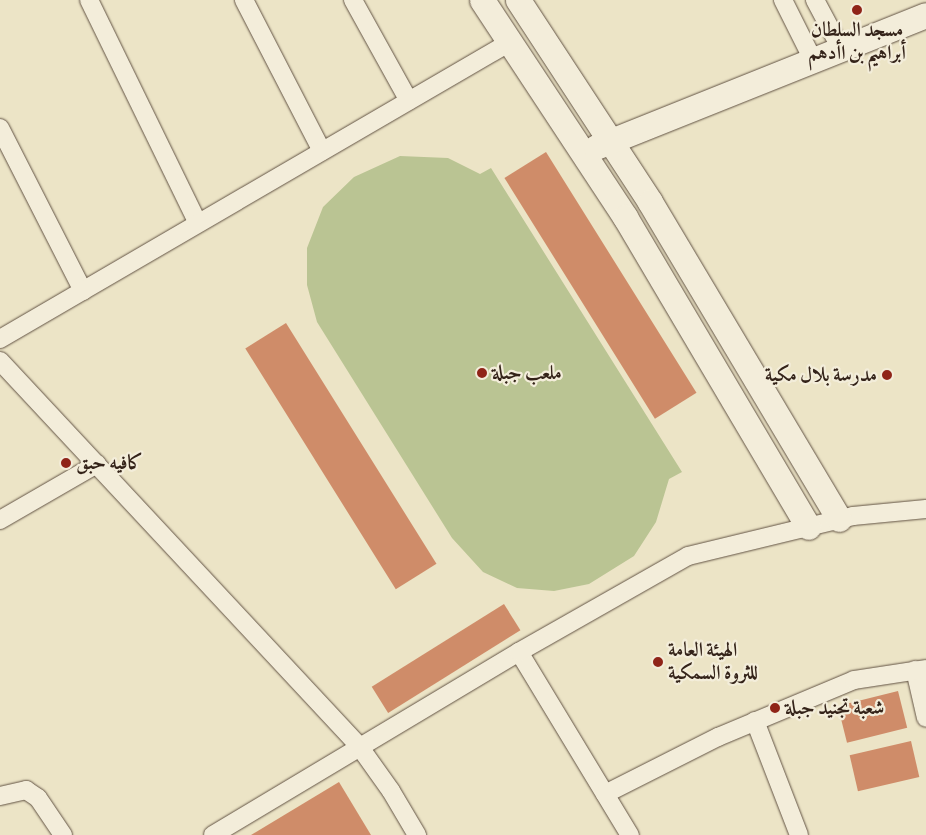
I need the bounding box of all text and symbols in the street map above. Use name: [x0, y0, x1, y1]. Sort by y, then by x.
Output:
marker: مسجد السلطان أبراهيم بن اأدهم: [851, 4, 863, 16]
place label: مسجد السلطان أبراهيم بن اأدهم: [808, 18, 906, 65]
place label: ملعب جبلة: [492, 361, 562, 385]
place label: مدرسة بلال مكية: [765, 363, 877, 387]
marker: ملعب جبلة: [476, 367, 488, 379]
marker: مدرسة بلال مكية: [881, 369, 893, 381]
place label: كافيه حبق: [76, 451, 143, 475]
marker: كافيه حبق: [60, 457, 72, 469]
place label: الهيئة العامة للثروة السمكية: [668, 638, 758, 685]
marker: الهيئة العامة للثروة السمكية: [652, 656, 664, 668]
place label: شعبة تجنيد جبلة: [785, 696, 884, 720]
marker: شعبة تجنيد جبلة: [769, 702, 781, 714]

